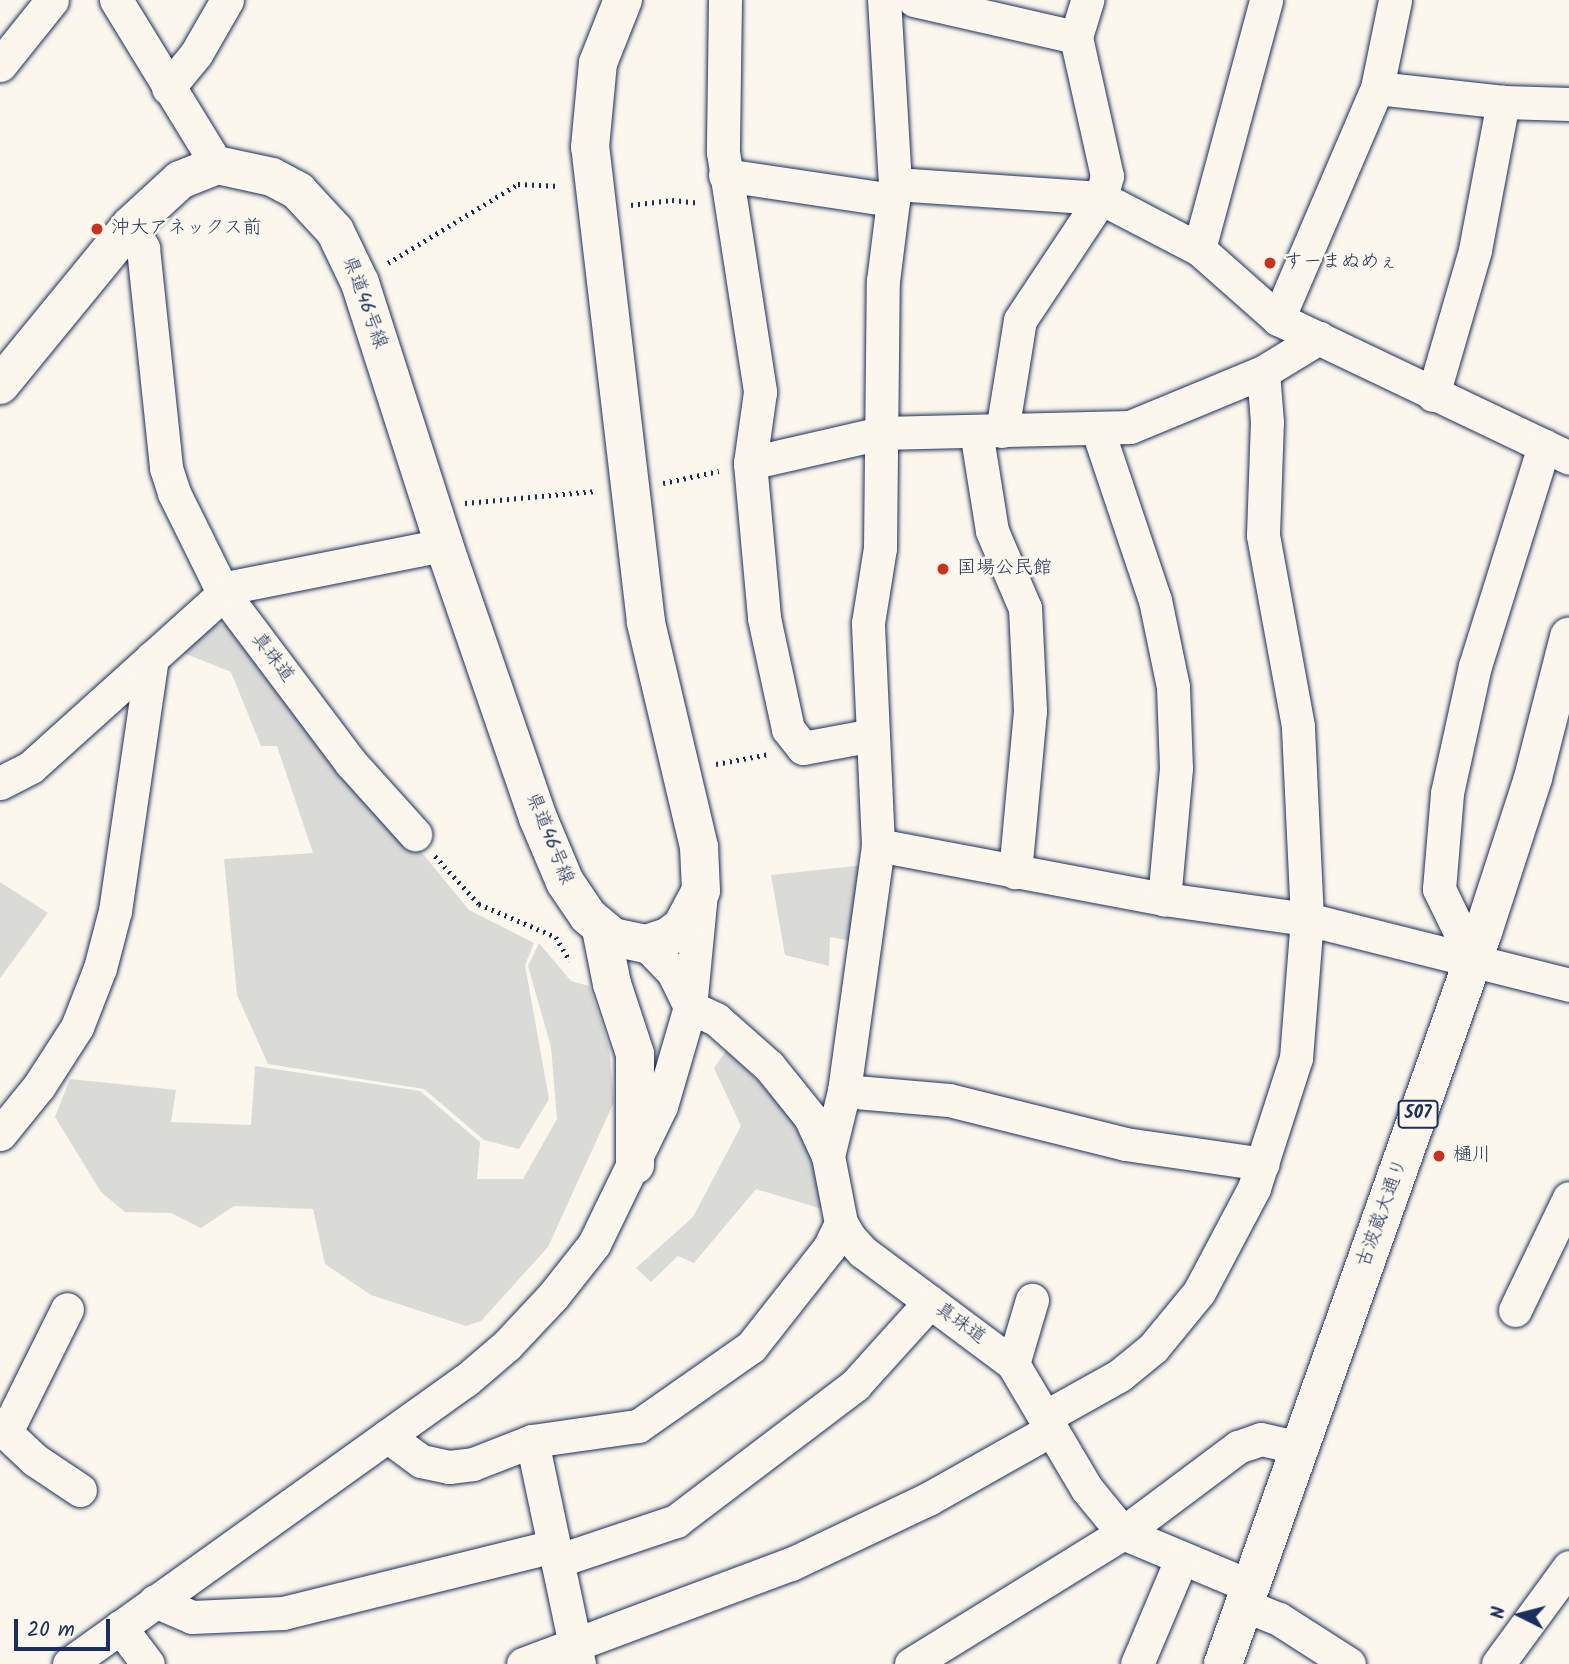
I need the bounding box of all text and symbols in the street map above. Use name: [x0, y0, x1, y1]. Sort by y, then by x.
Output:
place label: 沖大アネックス前: [111, 218, 263, 240]
marker: 沖大アネックス前: [89, 221, 105, 237]
place label: すーまぬめぇ: [1284, 252, 1398, 274]
street label: 県道46号線: [337, 254, 391, 352]
marker: すーまぬめぇ: [1262, 255, 1278, 271]
place label: 国場公民館: [957, 558, 1052, 580]
marker: 国場公民館: [935, 561, 951, 577]
street label: 真珠道: [246, 628, 298, 688]
street label: 県道46号線: [520, 790, 578, 888]
road number: 507: [1397, 1100, 1439, 1128]
place label: 樋川: [1453, 1145, 1491, 1167]
marker: 樋川: [1431, 1148, 1447, 1164]
street label: 古波蔵大通り: [1353, 1156, 1413, 1270]
street label: 真珠道: [930, 1298, 990, 1350]
north arrow: [1485, 1580, 1555, 1650]
scale bar: [18, 1604, 114, 1648]
text: N: [1484, 1605, 1515, 1620]
text: 20 m: [27, 1614, 75, 1647]

